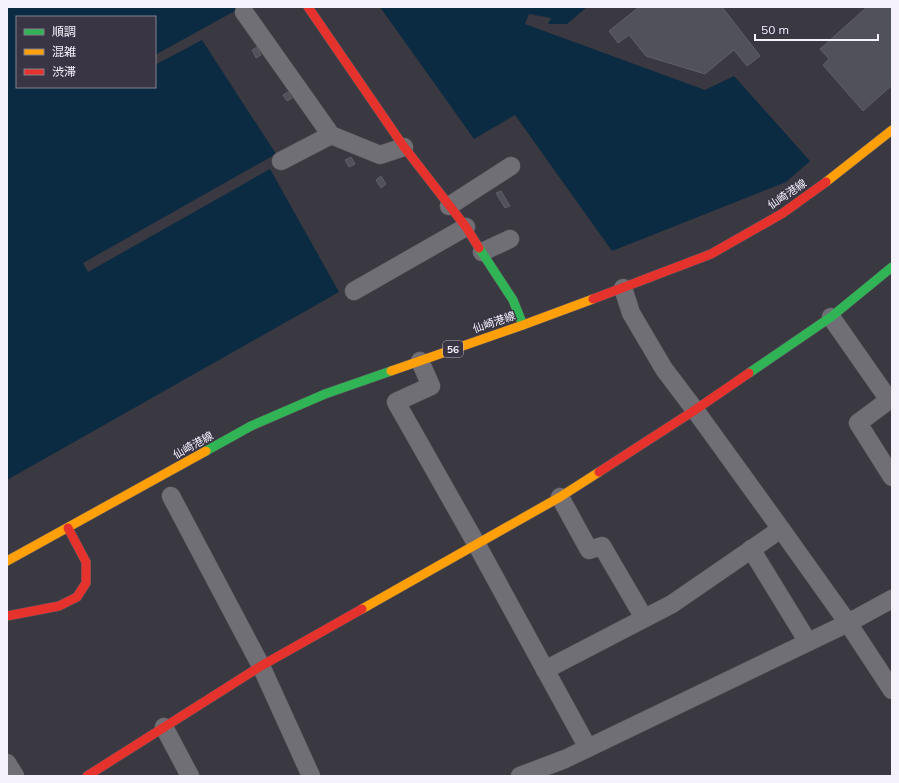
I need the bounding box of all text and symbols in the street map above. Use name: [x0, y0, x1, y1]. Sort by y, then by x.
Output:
legend: [16, 16, 156, 88]
scale bar: [755, 16, 878, 42]
text: 50 m: [761, 22, 789, 37]
text: 順調: [52, 24, 76, 39]
text: 混雑: [52, 44, 76, 59]
text: 渋滞: [52, 64, 76, 79]
street label: 仙崎港線: [765, 176, 809, 212]
street label: 仙崎港線: [471, 308, 517, 336]
road number: 56: [443, 341, 463, 357]
street label: 仙崎港線: [170, 428, 216, 462]

